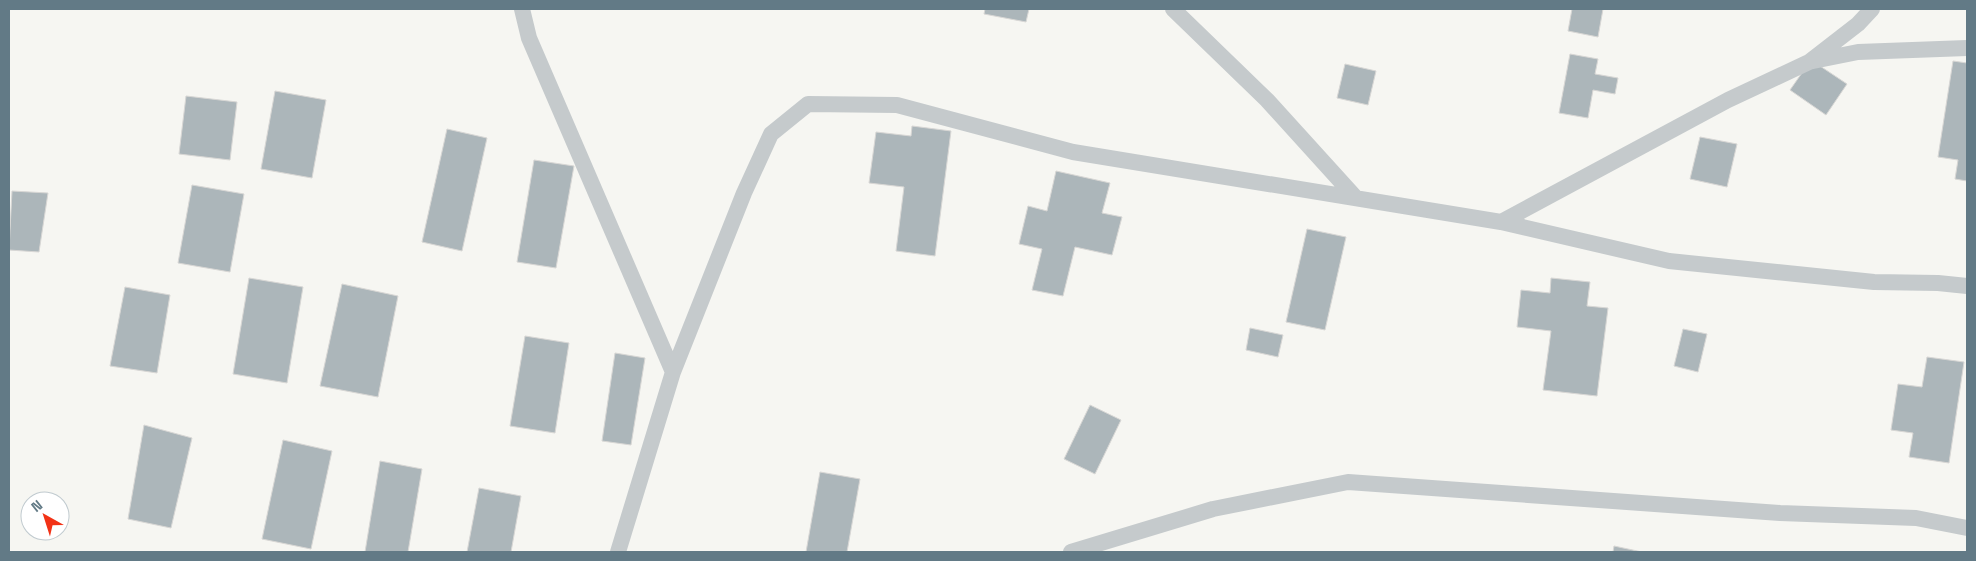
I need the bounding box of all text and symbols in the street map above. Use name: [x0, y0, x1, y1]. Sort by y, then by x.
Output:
north arrow: [20, 491, 70, 541]
text: N: [28, 496, 46, 516]

